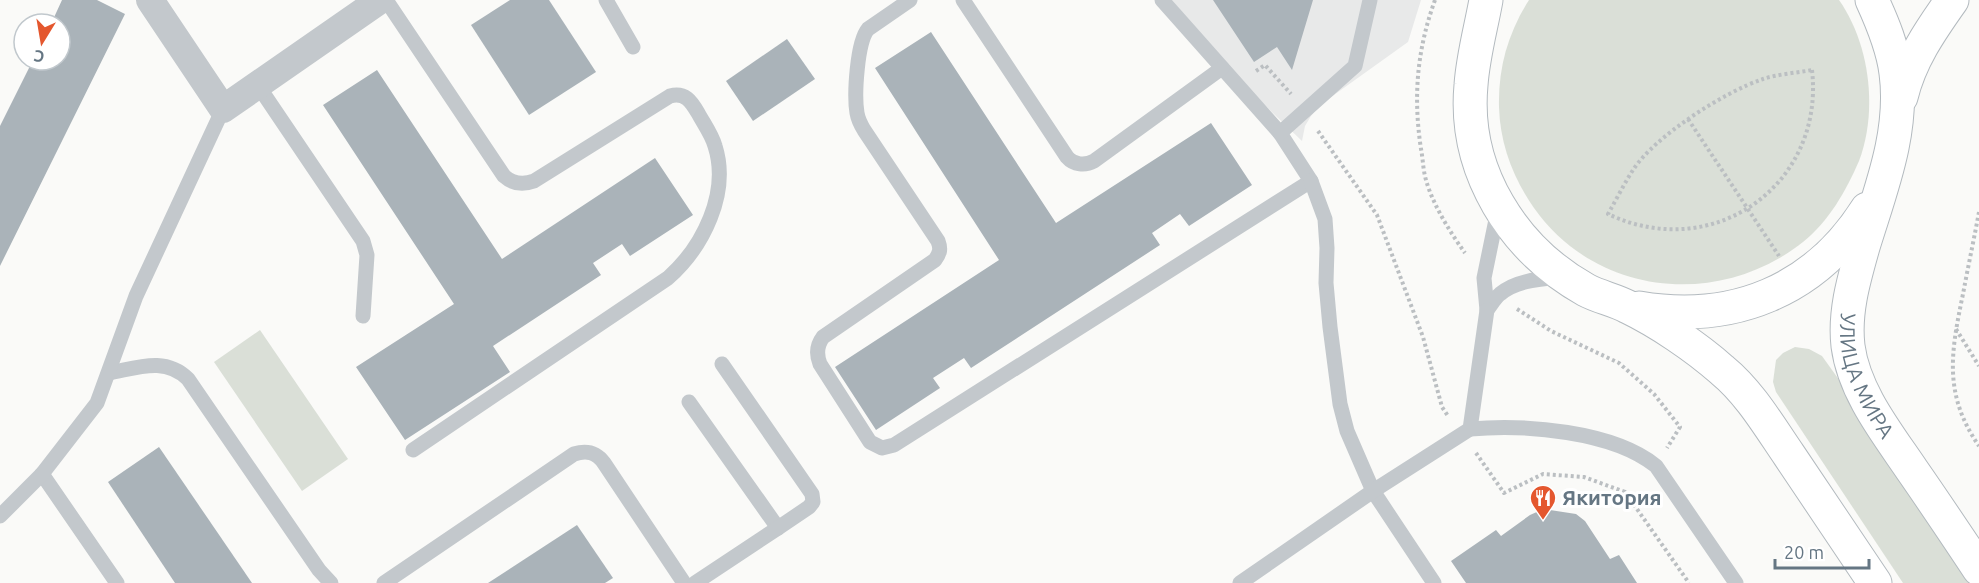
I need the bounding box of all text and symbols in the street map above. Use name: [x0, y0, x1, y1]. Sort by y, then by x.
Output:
north arrow: [12, 12, 72, 72]
text: С: [32, 47, 46, 67]
street label: УЛИЦА МИРА: [1836, 312, 1900, 443]
restaurant icon: Якитория: [1528, 483, 1558, 521]
place label: Якитория: [1562, 485, 1662, 509]
scale bar: [1775, 532, 1870, 570]
text: 20 m: [1784, 542, 1824, 562]

